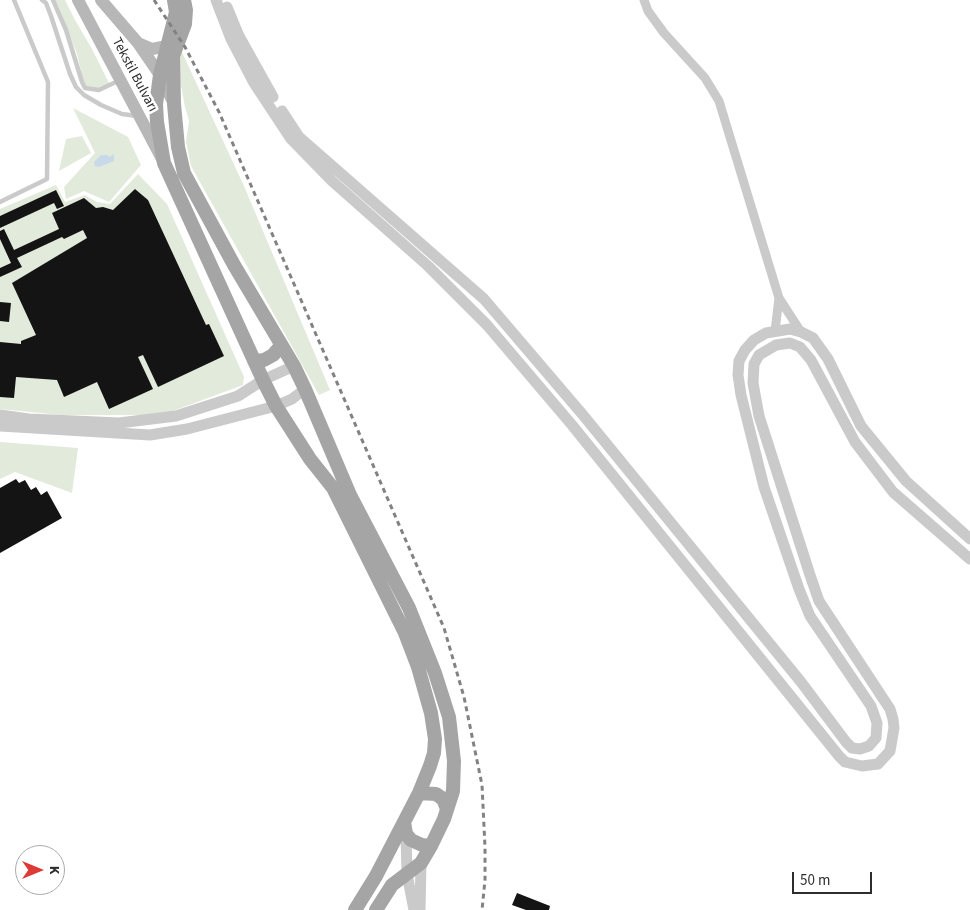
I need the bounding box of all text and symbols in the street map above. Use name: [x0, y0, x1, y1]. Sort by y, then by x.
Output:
street label: Tekstil Bulvarı: [107, 35, 161, 115]
north arrow: [15, 845, 65, 895]
scale bar: [795, 862, 875, 894]
text: K: [44, 866, 64, 874]
text: 50 m: [800, 870, 830, 891]

